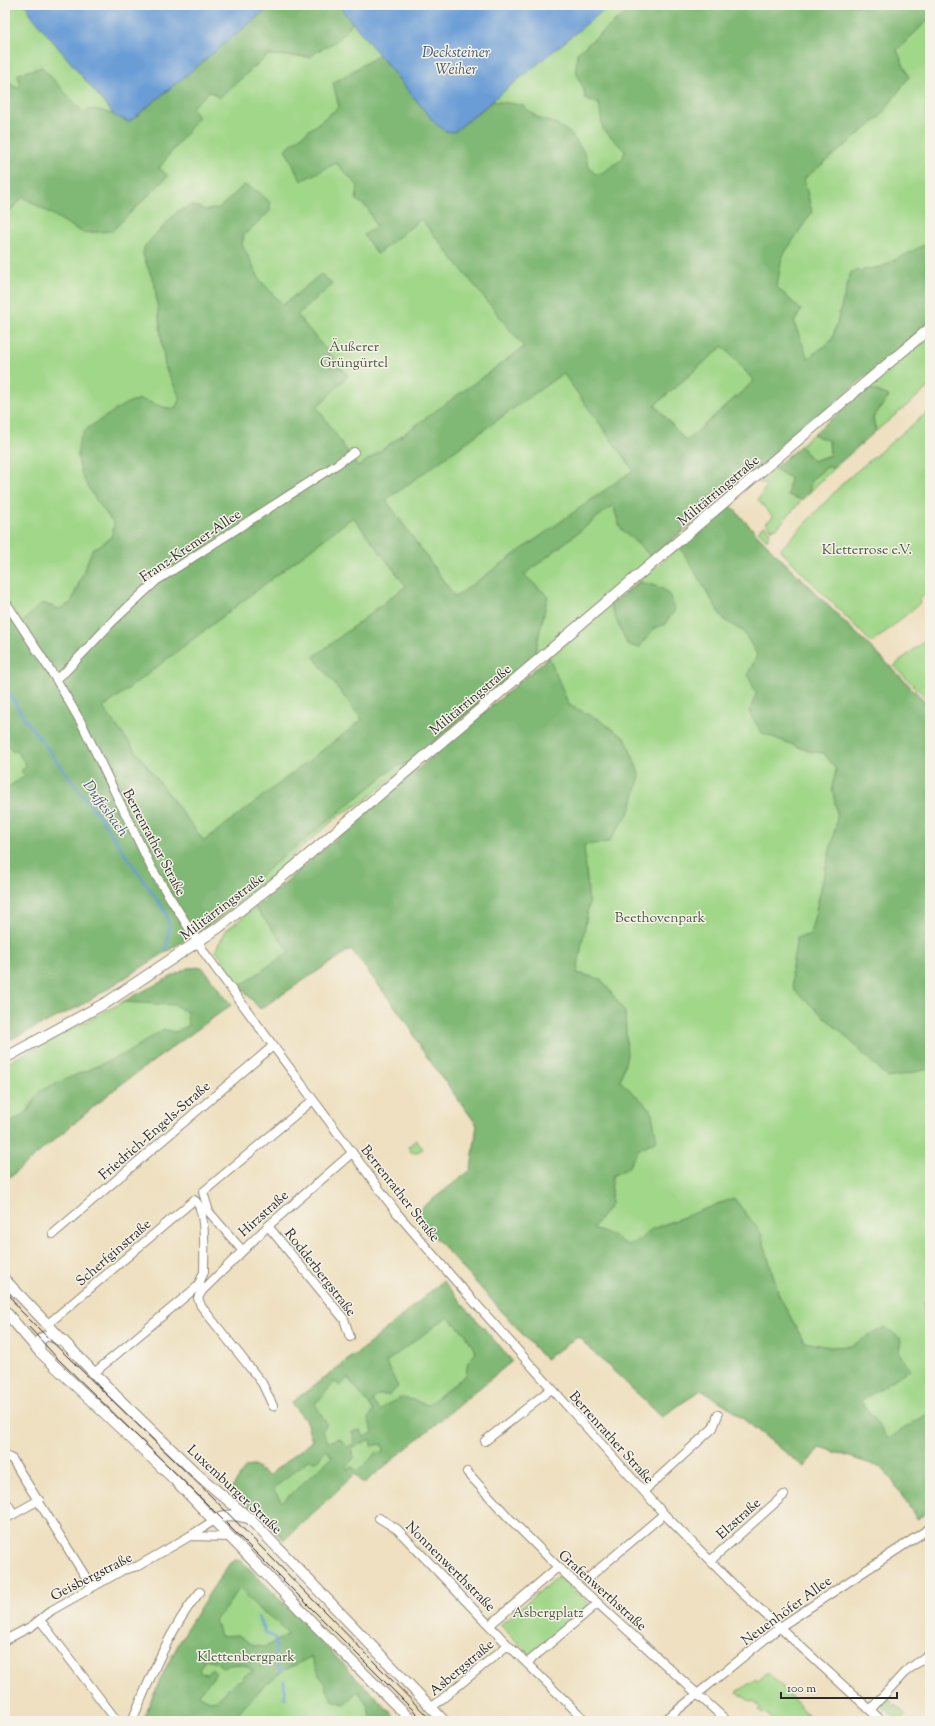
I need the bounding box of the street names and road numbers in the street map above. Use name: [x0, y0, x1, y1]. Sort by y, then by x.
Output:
street label: Militärringstraße: [674, 451, 764, 532]
street label: Franz-Kremer-Allee: [136, 505, 246, 588]
street label: Militärringstraße: [426, 660, 516, 741]
street label: Berrenrather Straße: [117, 786, 190, 900]
street label: Militärringstraße: [177, 869, 270, 946]
street label: Friedrich-Engels-Straße: [95, 1077, 215, 1186]
street label: Berrenrather Straße: [355, 1141, 444, 1247]
street label: Hirzstraße: [235, 1187, 294, 1242]
street label: Scherfginstraße: [72, 1215, 156, 1292]
street label: Rodderbergstraße: [279, 1225, 360, 1321]
street label: Berrenrather Straße: [563, 1388, 658, 1489]
street label: Luxemburger Straße: [182, 1441, 286, 1540]
street label: Elzstraße: [713, 1494, 766, 1545]
street label: Nonnenwerthstraße: [400, 1518, 499, 1617]
street label: Grafenwerthstraße: [553, 1546, 650, 1637]
street label: Geisbergstraße: [48, 1549, 136, 1607]
street label: Neuenhöfer Allee: [738, 1572, 837, 1651]
street label: Asbergstraße: [426, 1636, 499, 1702]

